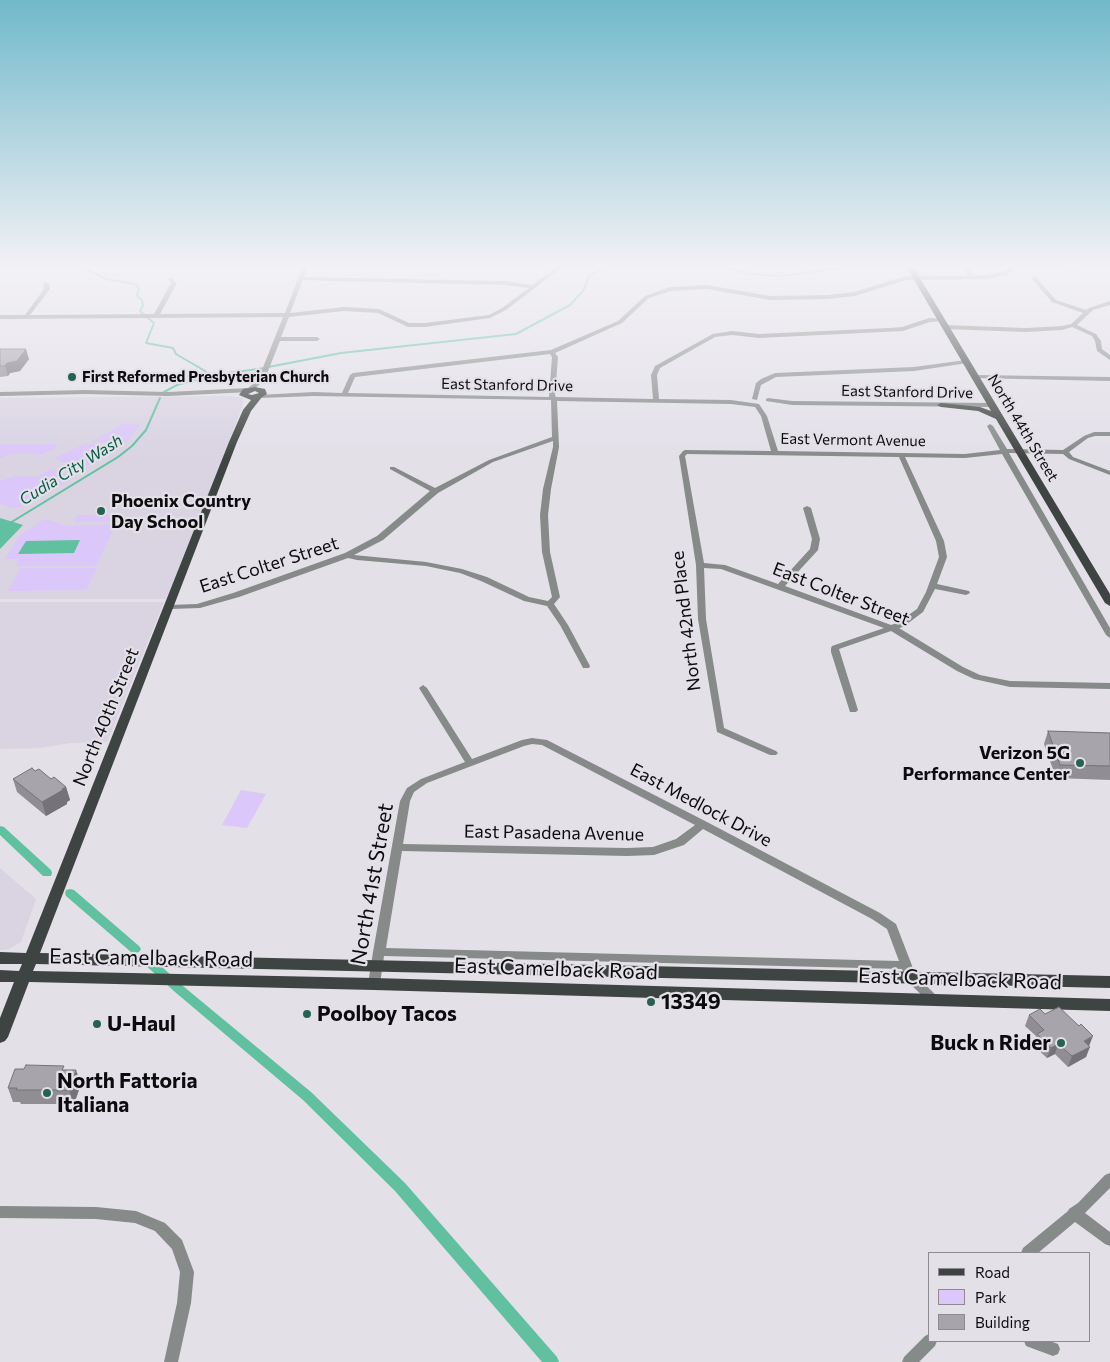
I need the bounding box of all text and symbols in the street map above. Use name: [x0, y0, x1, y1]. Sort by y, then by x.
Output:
place label: First Reformed Presbyterian Church: [82, 368, 329, 386]
marker: First Reformed Presbyterian Church: [66, 371, 78, 383]
street label: North 44th Street: [984, 371, 1062, 485]
street label: East Stanford Drive: [441, 375, 573, 395]
street label: East Stanford Drive: [841, 382, 973, 402]
street label: East Vermont Avenue: [780, 430, 926, 450]
water label: Cudia City Wash: [16, 431, 126, 509]
place label: Phoenix Country Day School: [111, 490, 251, 532]
marker: Phoenix Country Day School: [95, 505, 107, 517]
street label: East Colter Street: [197, 532, 341, 598]
street label: North 42nd Place: [667, 550, 705, 692]
street label: East Colter Street: [769, 558, 913, 630]
street label: North 40th Street: [68, 645, 144, 789]
place label: Verizon 5G Performance Center: [903, 742, 1070, 784]
marker: Verizon 5G Performance Center: [1074, 757, 1086, 769]
street label: East Medlock Drive: [627, 759, 775, 851]
street label: North 41st Street: [345, 801, 399, 967]
street label: East Pasadena Avenue: [464, 821, 644, 845]
street label: East Camelback Road: [49, 944, 253, 972]
street label: East Camelback Road: [454, 953, 658, 985]
street label: East Camelback Road: [858, 963, 1062, 995]
place label: 13349: [661, 989, 721, 1015]
marker: 13349: [645, 996, 657, 1008]
place label: Poolboy Tacos: [317, 1001, 457, 1027]
marker: Poolboy Tacos: [301, 1008, 313, 1020]
place label: U-Haul: [107, 1011, 176, 1037]
marker: U-Haul: [91, 1018, 103, 1030]
place label: Buck n Rider: [930, 1030, 1051, 1056]
marker: Buck n Rider: [1055, 1037, 1067, 1049]
place label: North Fattoria Italiana: [57, 1068, 198, 1118]
marker: North Fattoria Italiana: [41, 1087, 53, 1099]
legend: [928, 1252, 1090, 1342]
text: Road: [975, 1263, 1010, 1281]
text: Park: [975, 1288, 1006, 1306]
text: Building: [975, 1313, 1030, 1331]

